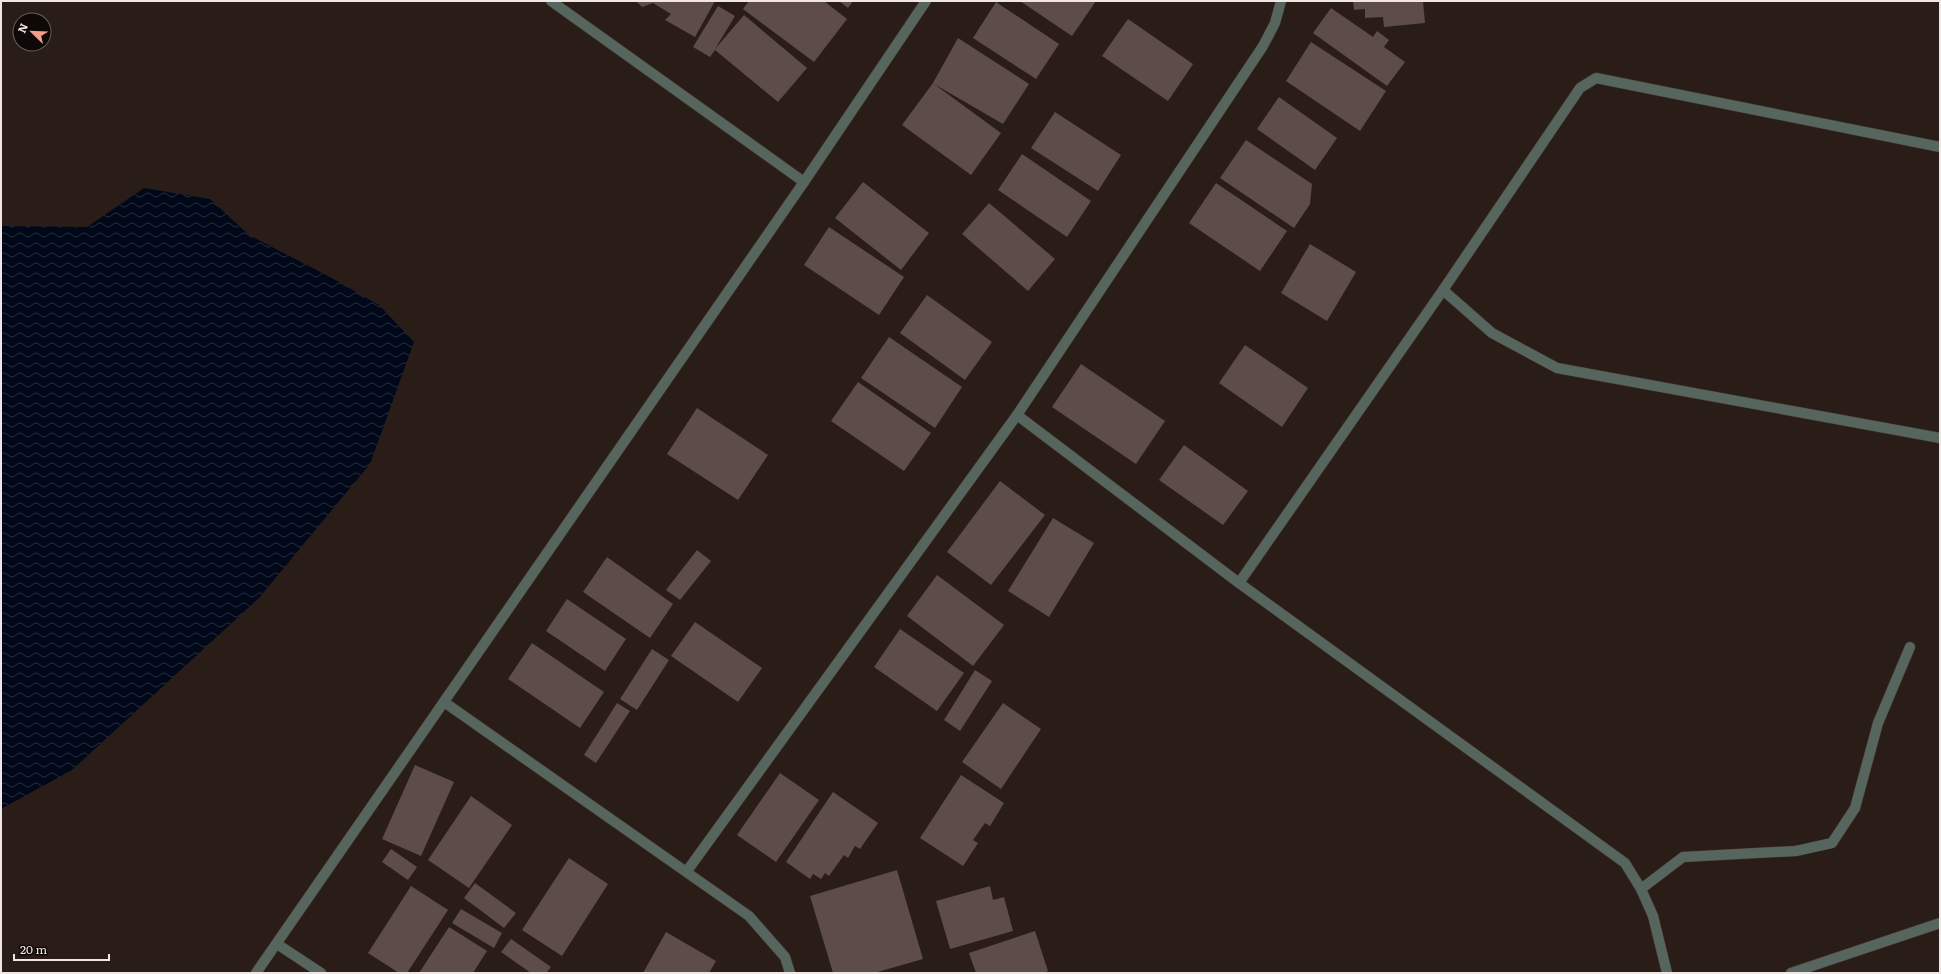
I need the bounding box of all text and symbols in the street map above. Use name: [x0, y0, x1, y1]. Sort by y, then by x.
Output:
north arrow: [12, 12, 52, 52]
text: N: [13, 20, 31, 35]
scale bar: [14, 936, 109, 962]
text: 20 m: [20, 940, 47, 958]

